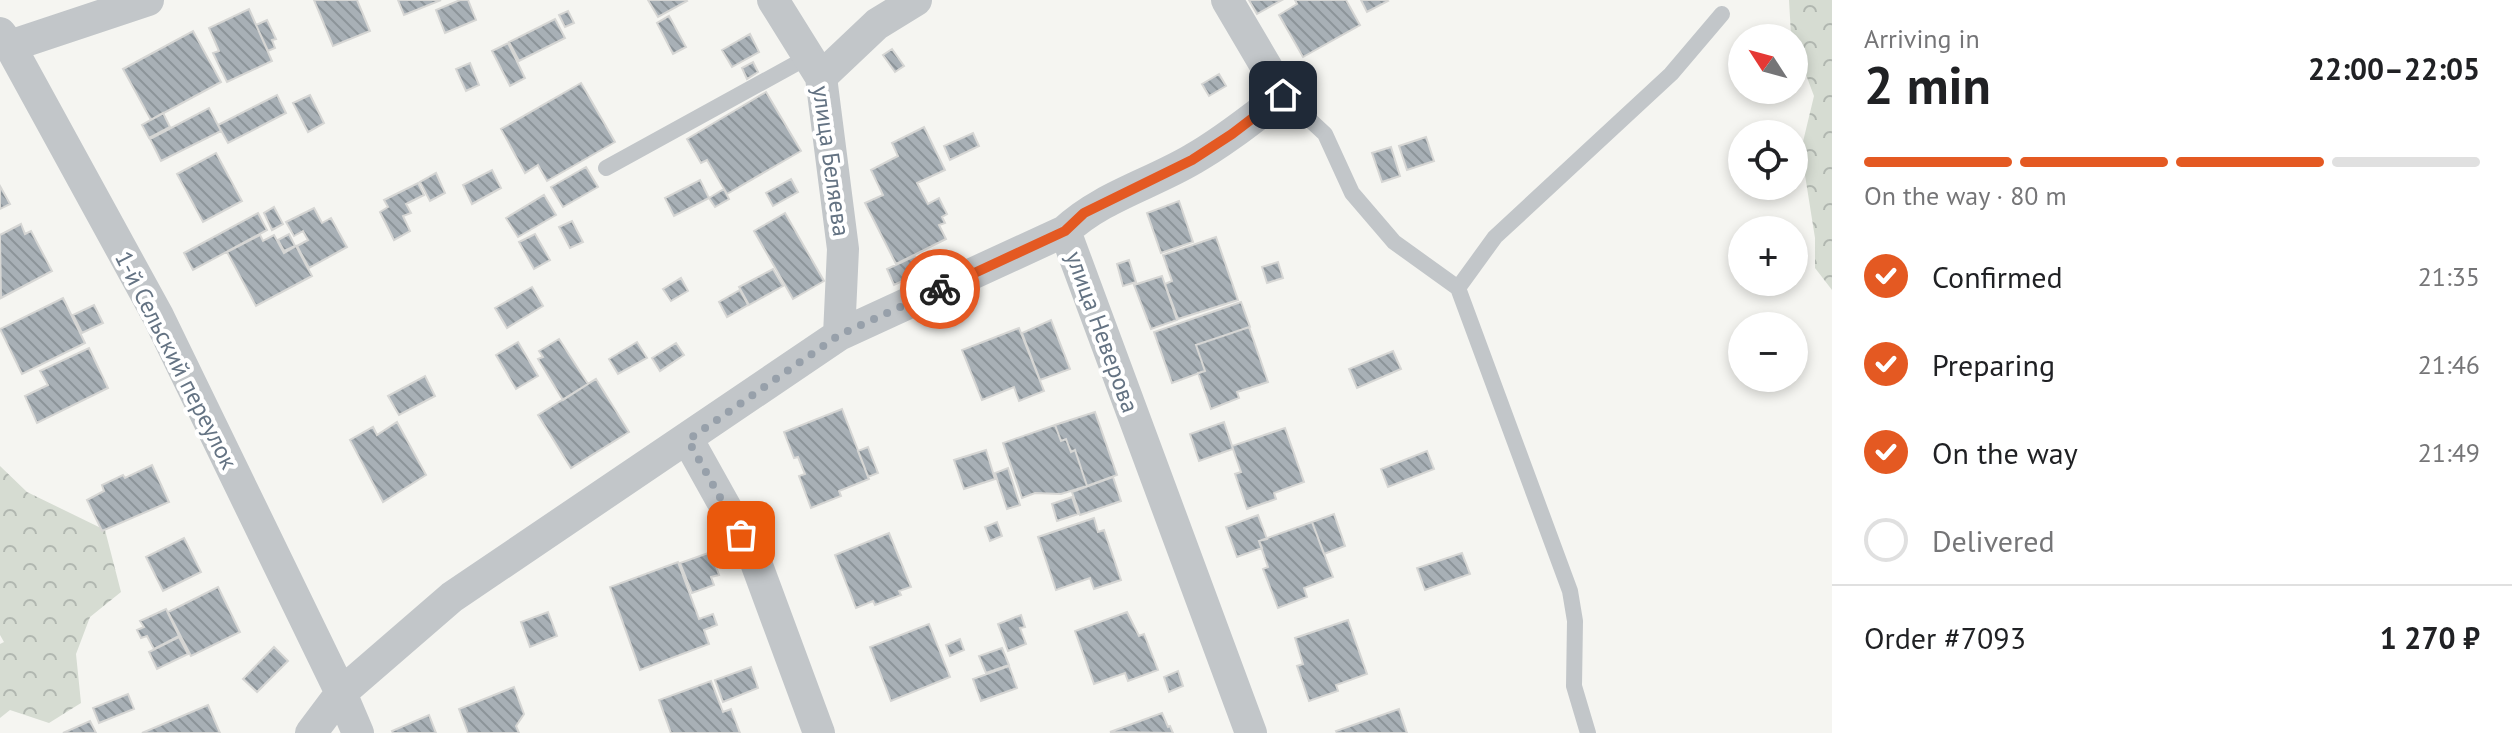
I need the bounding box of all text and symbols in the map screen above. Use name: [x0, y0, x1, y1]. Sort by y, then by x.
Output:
text: Arriving in: [1864, 22, 1980, 55]
north arrow: [1728, 24, 1808, 104]
map controls: [1728, 24, 1808, 392]
text: 22:00–22:05: [2308, 49, 2480, 88]
text: 2 min: [1864, 51, 1991, 118]
pin: [1249, 61, 1317, 129]
icon: home: [1261, 73, 1305, 117]
street label: улица Беляева: [806, 84, 857, 238]
button: locate: [1728, 120, 1808, 200]
text: On the way · 80 m: [1864, 179, 2067, 212]
button: +: [1728, 216, 1808, 296]
street label: 1-й Сельский переулок: [108, 246, 245, 474]
street label: улица Неверова: [1059, 247, 1146, 417]
courier: [900, 249, 980, 329]
icon: check: [1864, 254, 1908, 298]
text: Confirmed: [1932, 257, 2063, 296]
text: 21:35: [2418, 260, 2480, 293]
icon: bike: [918, 267, 962, 311]
button: −: [1728, 312, 1808, 392]
icon: check: [1864, 342, 1908, 386]
text: Preparing: [1932, 345, 2055, 384]
text: 21:46: [2418, 348, 2480, 381]
icon: check: [1864, 430, 1908, 474]
text: On the way: [1932, 433, 2078, 472]
text: 21:49: [2418, 436, 2480, 469]
pin: [707, 501, 775, 569]
icon: bag: [719, 513, 763, 557]
text: Delivered: [1932, 521, 2055, 560]
text: Order #7093: [1864, 618, 2026, 657]
text: 1 270 ₽: [2380, 618, 2480, 657]

